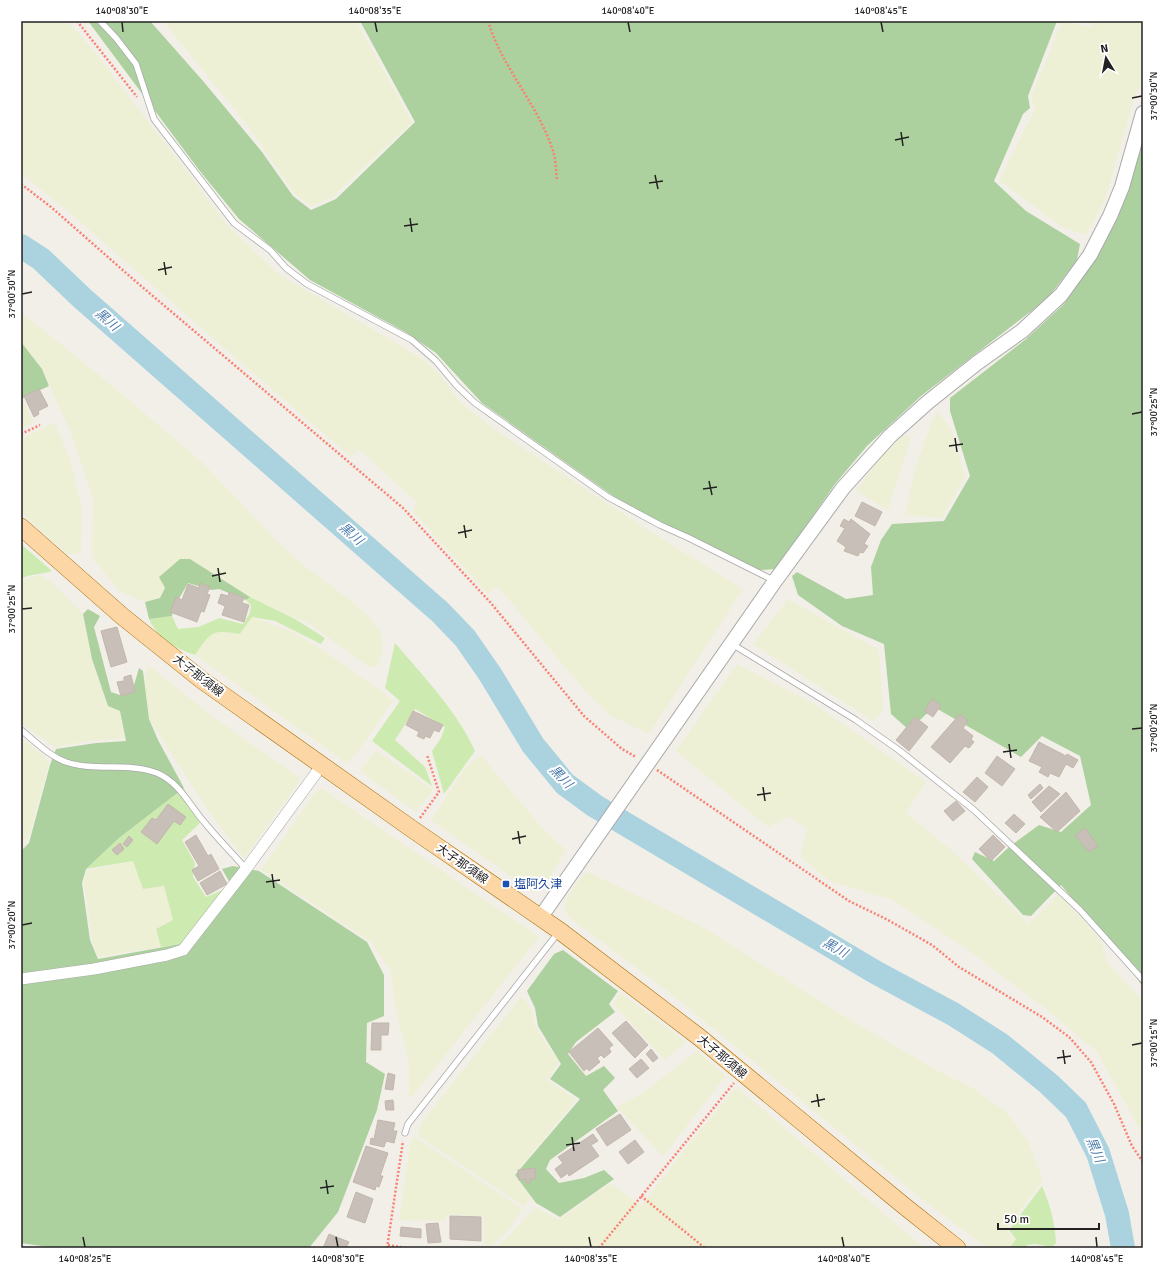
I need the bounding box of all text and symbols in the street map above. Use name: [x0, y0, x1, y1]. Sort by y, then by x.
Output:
text: 140°08'30"E: [95, 5, 149, 17]
text: 140°08'35"E: [348, 5, 402, 17]
text: 140°08'40"E: [601, 5, 655, 17]
text: 140°08'45"E: [854, 5, 908, 17]
north arrow: [1086, 38, 1126, 78]
text: N: [1099, 42, 1109, 56]
text: 37°00'30"N: [1148, 72, 1160, 120]
text: 37°00'30"N: [6, 270, 18, 318]
water label: 黒川: [92, 305, 124, 336]
text: 37°00'25"N: [1148, 388, 1160, 436]
water label: 黒川: [336, 519, 368, 550]
text: 37°00'25"N: [6, 585, 18, 633]
street label: 大子那須線: [170, 652, 226, 700]
text: 37°00'20"N: [1148, 704, 1160, 752]
water label: 黒川: [546, 762, 577, 793]
street label: 大子那須線: [433, 841, 491, 887]
place label: 塩阿久津: [514, 877, 562, 892]
marker: 塩阿久津: [501, 879, 511, 889]
text: 37°00'20"N: [6, 901, 18, 949]
water label: 黒川: [820, 935, 852, 962]
text: 37°00'15"N: [1148, 1019, 1160, 1067]
street label: 大子那須線: [694, 1032, 750, 1082]
water label: 黒川: [1083, 1135, 1108, 1167]
scale bar: [998, 1205, 1099, 1231]
text: 50 m: [1004, 1212, 1029, 1227]
text: 140°08'25"E: [58, 1253, 112, 1265]
text: 140°08'30"E: [311, 1253, 365, 1265]
text: 140°08'35"E: [564, 1253, 618, 1265]
text: 140°08'40"E: [817, 1253, 871, 1265]
text: 140°08'45"E: [1070, 1253, 1124, 1265]

